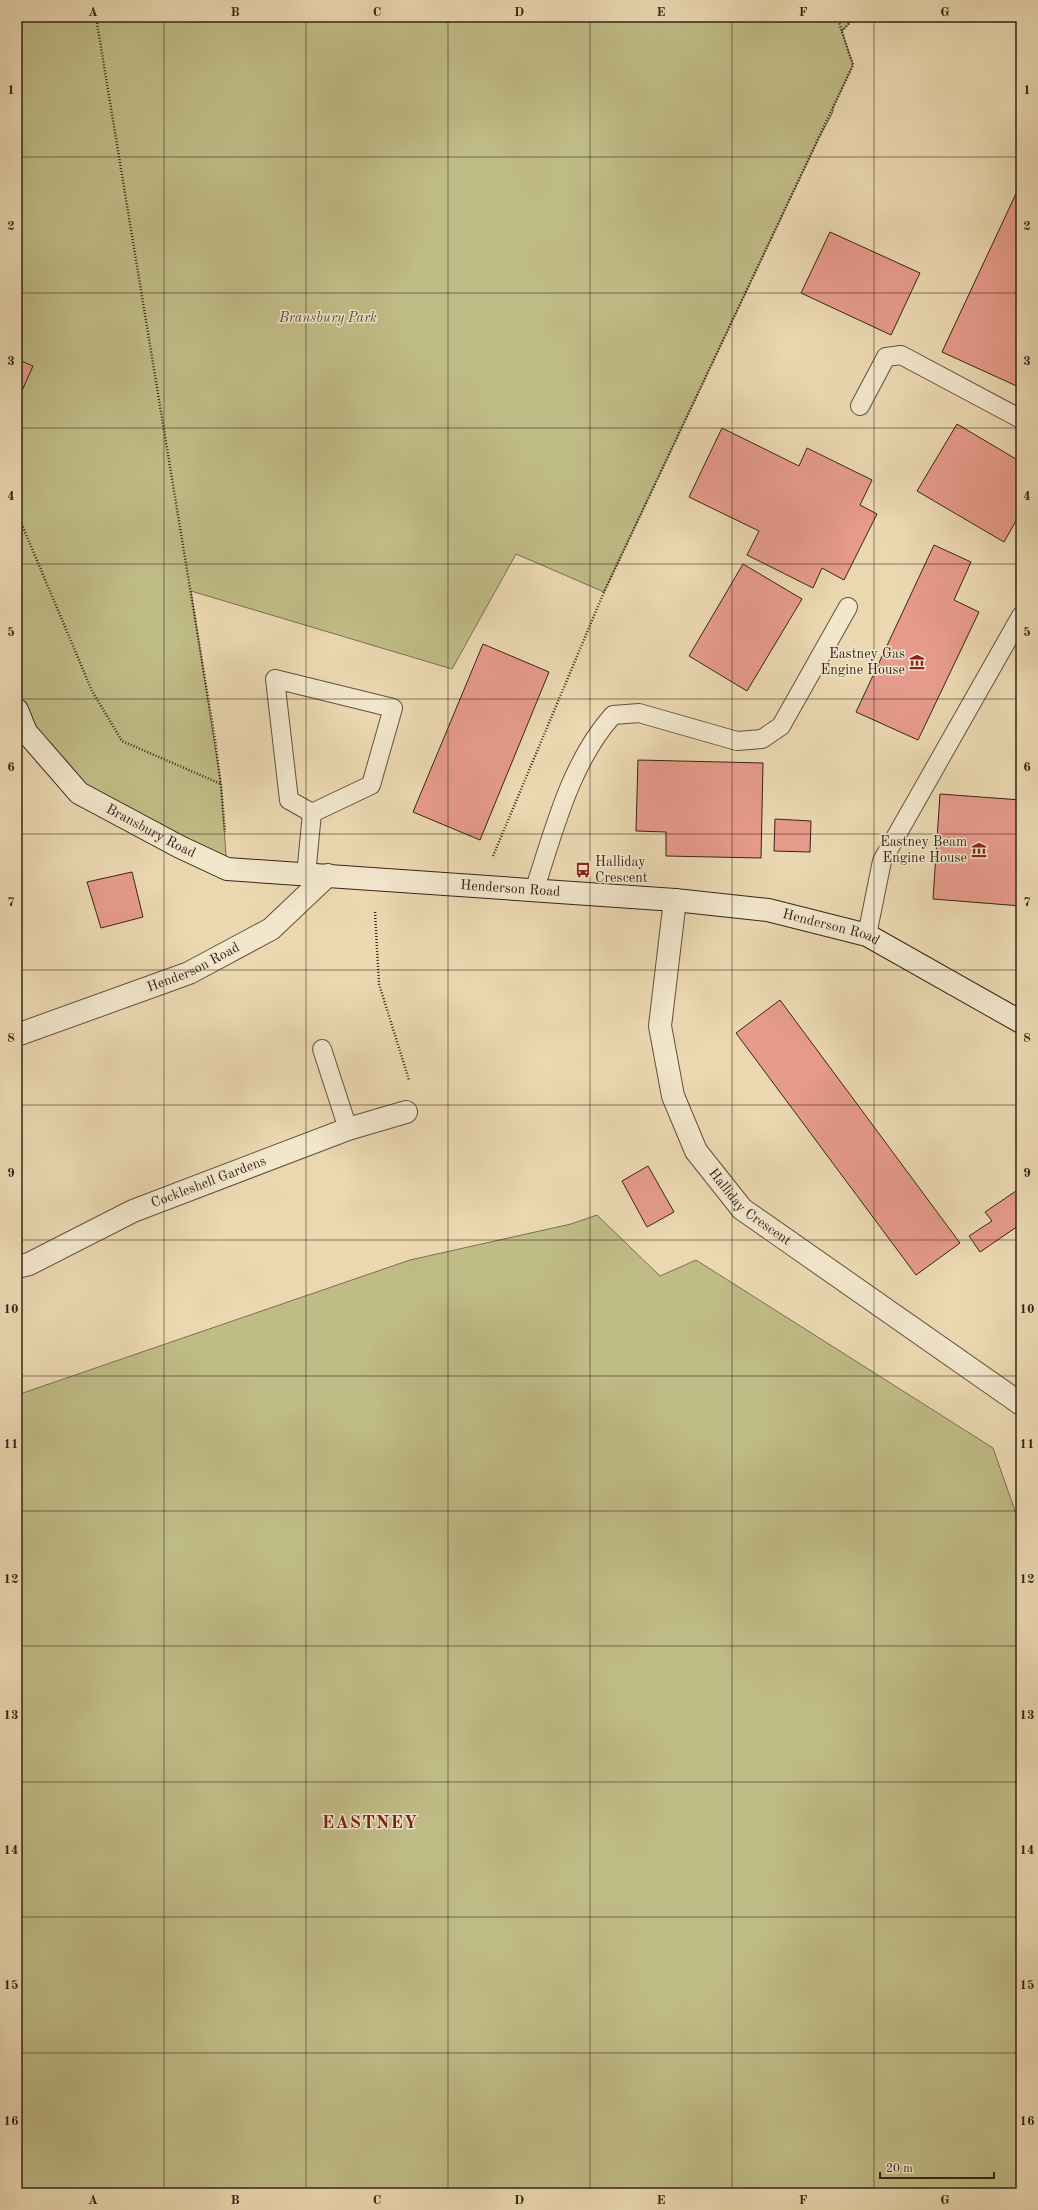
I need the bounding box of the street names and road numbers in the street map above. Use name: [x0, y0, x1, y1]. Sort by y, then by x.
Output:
street label: Bransbury Road: [104, 802, 198, 860]
street label: Henderson Road: [460, 878, 561, 899]
street label: Henderson Road: [781, 907, 882, 948]
street label: Henderson Road: [145, 940, 242, 995]
street label: Cockleshell Gardens: [149, 1154, 268, 1210]
street label: Halliday Crescent: [706, 1166, 794, 1248]

